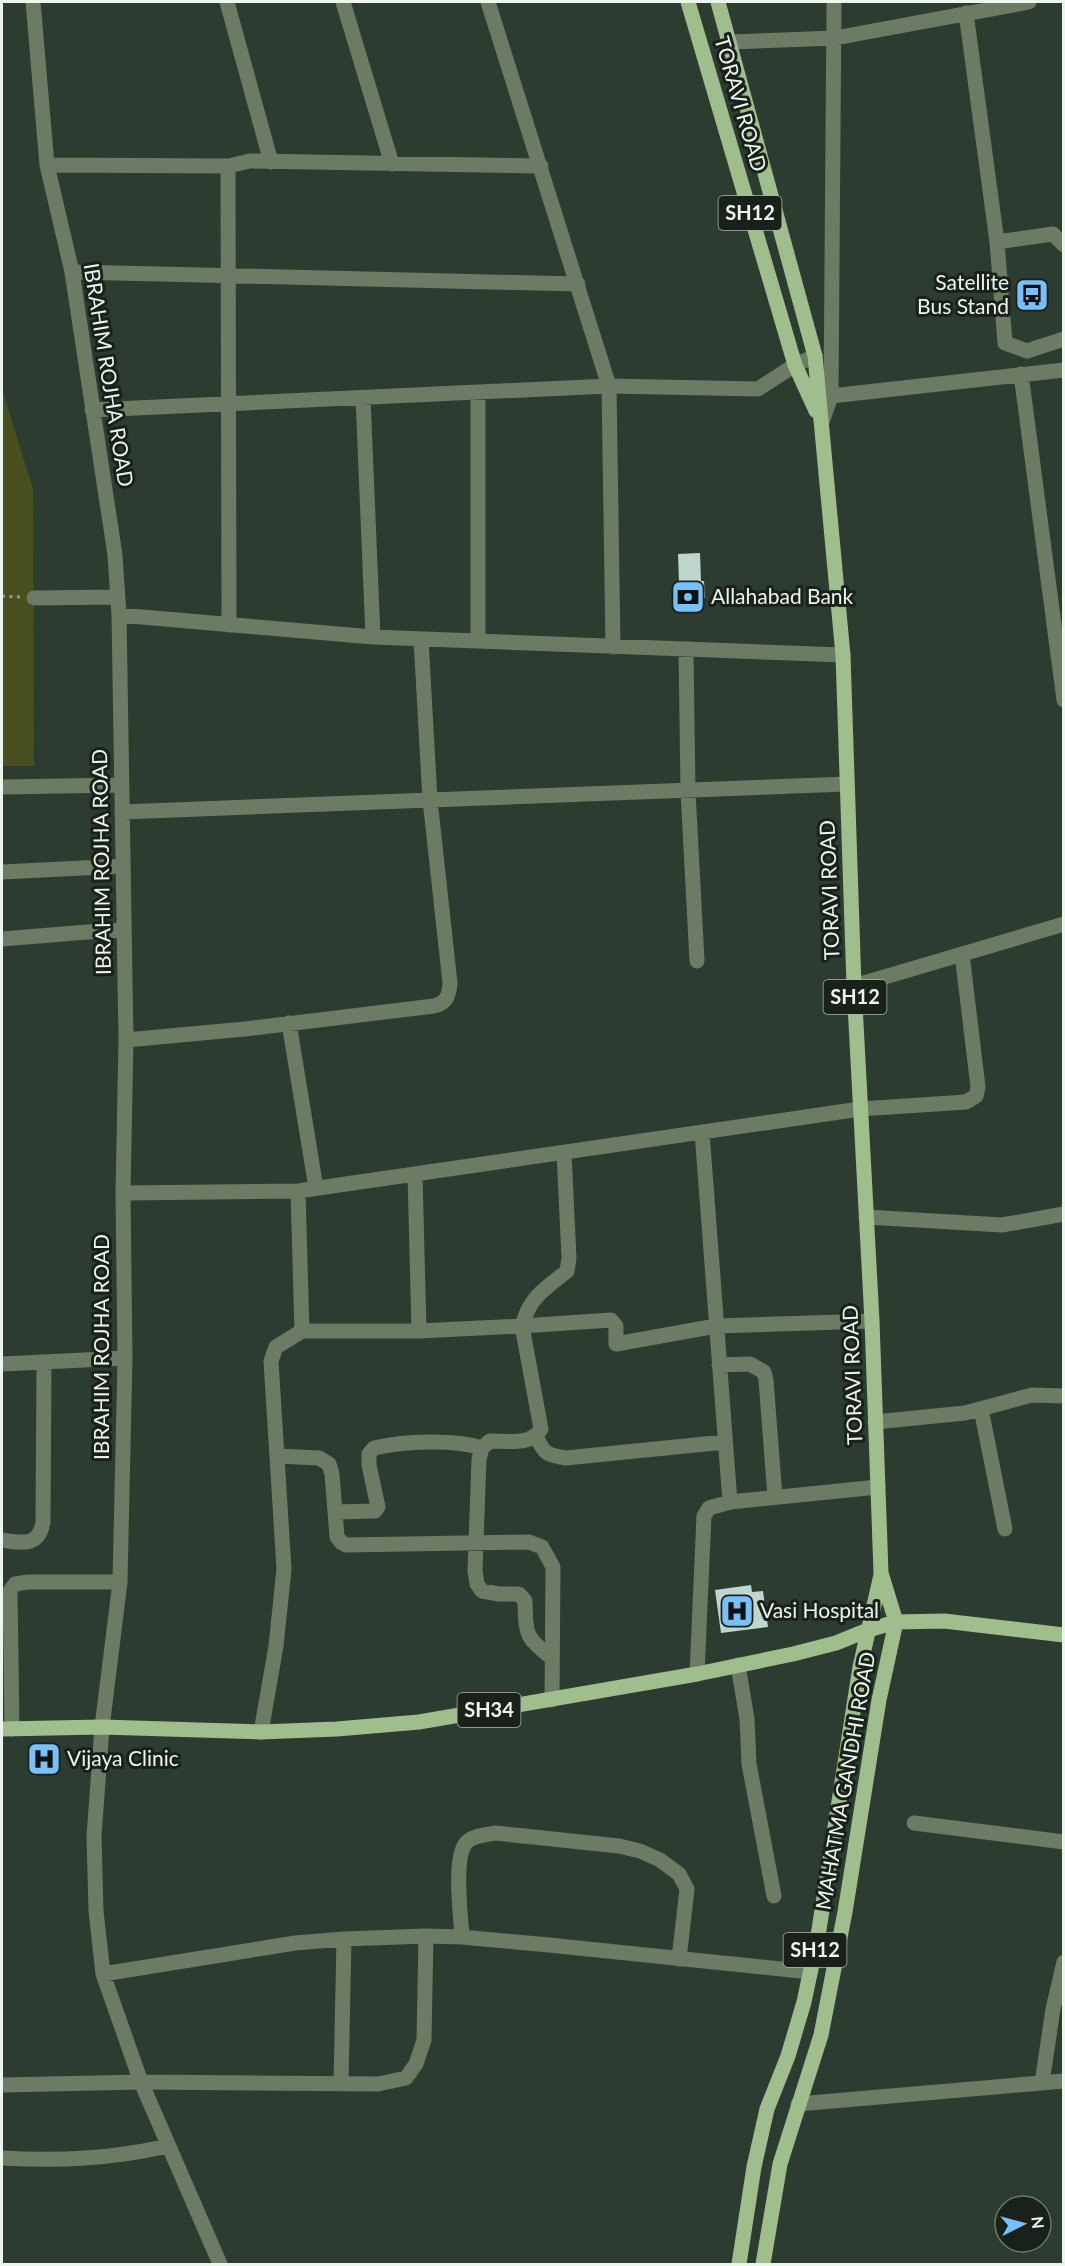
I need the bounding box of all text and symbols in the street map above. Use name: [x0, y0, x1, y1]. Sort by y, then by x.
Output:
street label: TORAVI ROAD: [710, 33, 773, 174]
road number: SH12: [718, 196, 782, 230]
street label: IBRAHIM ROJHA ROAD: [79, 261, 140, 488]
place label: Satellite Bus Stand: [917, 269, 1009, 318]
bus stop icon: Satellite Bus Stand: [1014, 277, 1050, 313]
bank icon: Allahabad Bank: [670, 579, 706, 615]
place label: Allahabad Bank: [711, 583, 854, 608]
street label: IBRAHIM ROJHA ROAD: [86, 749, 115, 975]
street label: TORAVI ROAD: [814, 820, 843, 960]
road number: SH12: [824, 980, 886, 1014]
street label: IBRAHIM ROJHA ROAD: [88, 1234, 113, 1460]
street label: TORAVI ROAD: [837, 1305, 866, 1445]
hospital icon: Vasi Hospital: [719, 1593, 755, 1629]
place label: Vasi Hospital: [760, 1597, 879, 1622]
street label: MAHATMA GANDHI ROAD: [809, 1650, 880, 1912]
road number: SH34: [458, 1693, 520, 1727]
hospital icon: Vijaya Clinic: [26, 1741, 62, 1777]
place label: Vijaya Clinic: [67, 1745, 179, 1770]
road number: SH12: [784, 1933, 846, 1967]
north arrow: [993, 2194, 1053, 2254]
text: N: [1028, 2215, 1049, 2230]

